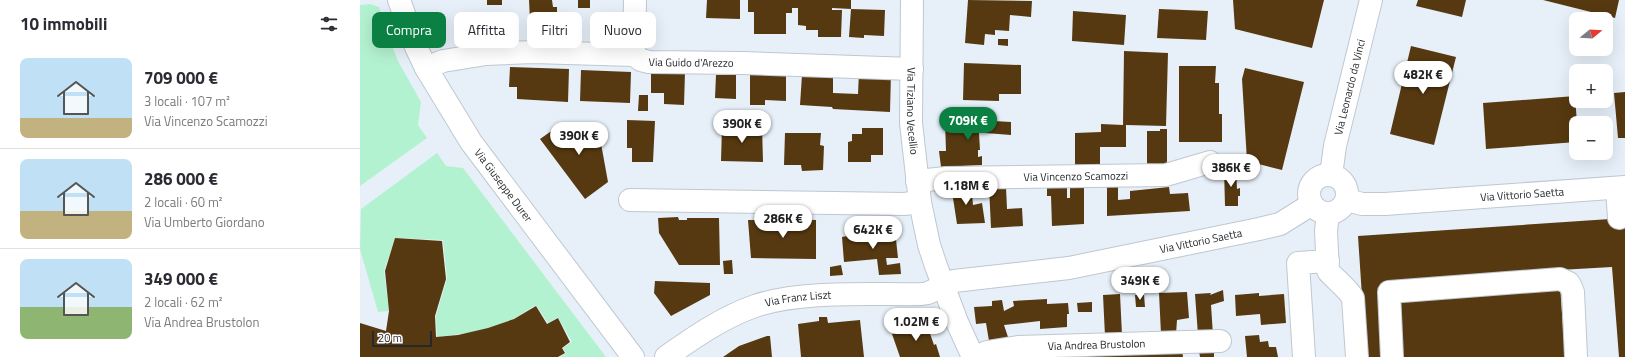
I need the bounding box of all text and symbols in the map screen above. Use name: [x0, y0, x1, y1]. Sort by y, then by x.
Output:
text: 10 immobili: [20, 11, 107, 37]
chip: Compra: [372, 12, 446, 48]
chip: Affitta: [454, 12, 519, 48]
chip: Filtri: [527, 12, 582, 48]
chip: Nuovo: [590, 12, 656, 48]
north arrow: [1569, 12, 1613, 56]
map controls: [1569, 12, 1613, 160]
icon: filters: [318, 13, 340, 35]
street label: Via Leonardo da Vinci: [1330, 37, 1369, 137]
street label: Via Guido d'Arezzo: [648, 54, 734, 71]
pin: 482K €: [1390, 61, 1456, 95]
text: 482K €: [1403, 64, 1443, 84]
button: +: [1569, 64, 1613, 108]
text: 709 000 €: [144, 65, 218, 91]
street label: Via Tiziano Vecellio: [903, 67, 923, 156]
icon: home: [52, 74, 100, 122]
text: 3 locali · 107 m²: [144, 91, 230, 111]
pin: 709K €: [935, 107, 1001, 141]
pin: 390K €: [709, 110, 775, 144]
text: 709K €: [948, 110, 988, 130]
text: Via Vincenzo Scamozzi: [144, 111, 268, 131]
text: 390K €: [722, 113, 762, 133]
button: −: [1569, 116, 1613, 160]
pin: 390K €: [546, 122, 612, 156]
text: 390K €: [559, 125, 599, 145]
street label: Via Giuseppe Durer: [471, 145, 537, 225]
pin: 386K €: [1198, 154, 1264, 188]
text: 386K €: [1211, 157, 1251, 177]
text: 286 000 €: [144, 166, 218, 192]
street label: Via Vincenzo Scamozzi: [1023, 168, 1128, 185]
pin: 1.18M €: [929, 172, 1003, 206]
icon: home: [52, 175, 100, 223]
text: 1.18M €: [943, 175, 989, 195]
street label: Via Vittorio Saetta: [1480, 183, 1565, 205]
text: 2 locali · 60 m²: [144, 192, 223, 212]
pin: 286K €: [750, 205, 816, 239]
text: 286K €: [763, 208, 803, 228]
text: Via Umberto Giordano: [144, 212, 265, 232]
pin: 642K €: [840, 216, 906, 250]
text: 642K €: [853, 219, 893, 239]
street label: Via Vittorio Saetta: [1158, 225, 1244, 257]
text: 349 000 €: [144, 266, 218, 292]
pin: 349K €: [1107, 267, 1173, 301]
text: 349K €: [1120, 270, 1160, 290]
icon: home: [52, 275, 100, 323]
street label: Via Franz Liszt: [763, 287, 832, 311]
text: 2 locali · 62 m²: [144, 292, 223, 312]
pin: 1.02M €: [879, 308, 953, 342]
text: 1.02M €: [893, 311, 939, 331]
text: Via Andrea Brustolon: [144, 312, 259, 332]
scale bar: [372, 329, 432, 348]
text: 20 m: [378, 330, 402, 346]
street label: Via Andrea Brustolon: [1047, 335, 1146, 354]

